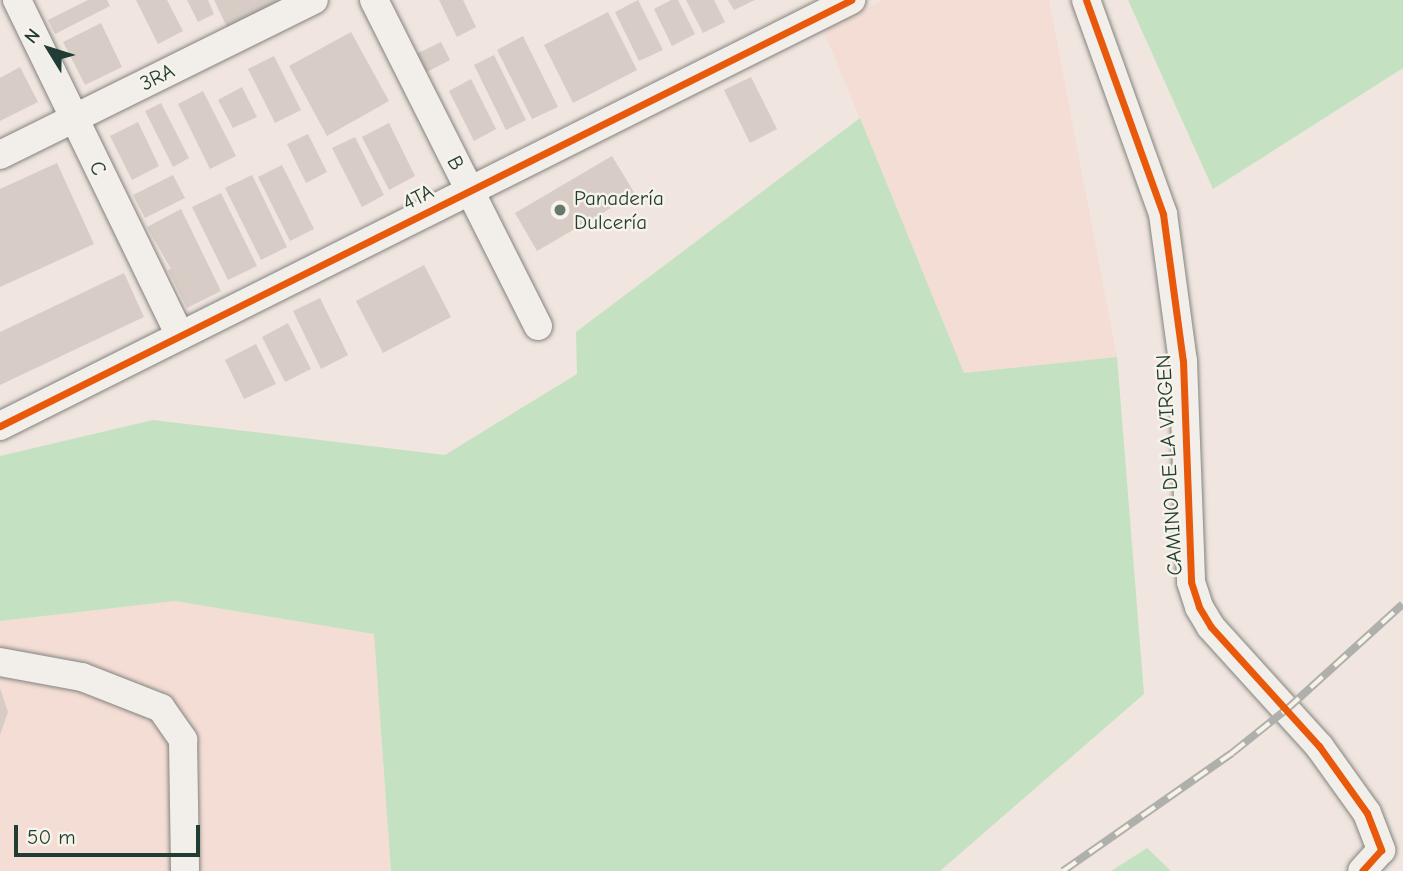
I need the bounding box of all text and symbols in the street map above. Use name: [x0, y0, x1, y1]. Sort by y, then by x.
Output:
north arrow: [14, 14, 84, 84]
text: N: [20, 24, 45, 48]
street label: 3RA: [136, 58, 178, 96]
street label: B: [442, 151, 470, 175]
street label: C: [84, 157, 112, 179]
street label: 4TA: [398, 179, 438, 215]
place label: Panadería Dulcería: [574, 185, 664, 235]
marker: Panadería Dulcería: [552, 202, 568, 218]
street label: CAMINO DE LA VIRGEN: [1151, 354, 1187, 576]
scale bar: [18, 812, 203, 856]
text: 50 m: [27, 825, 76, 849]

